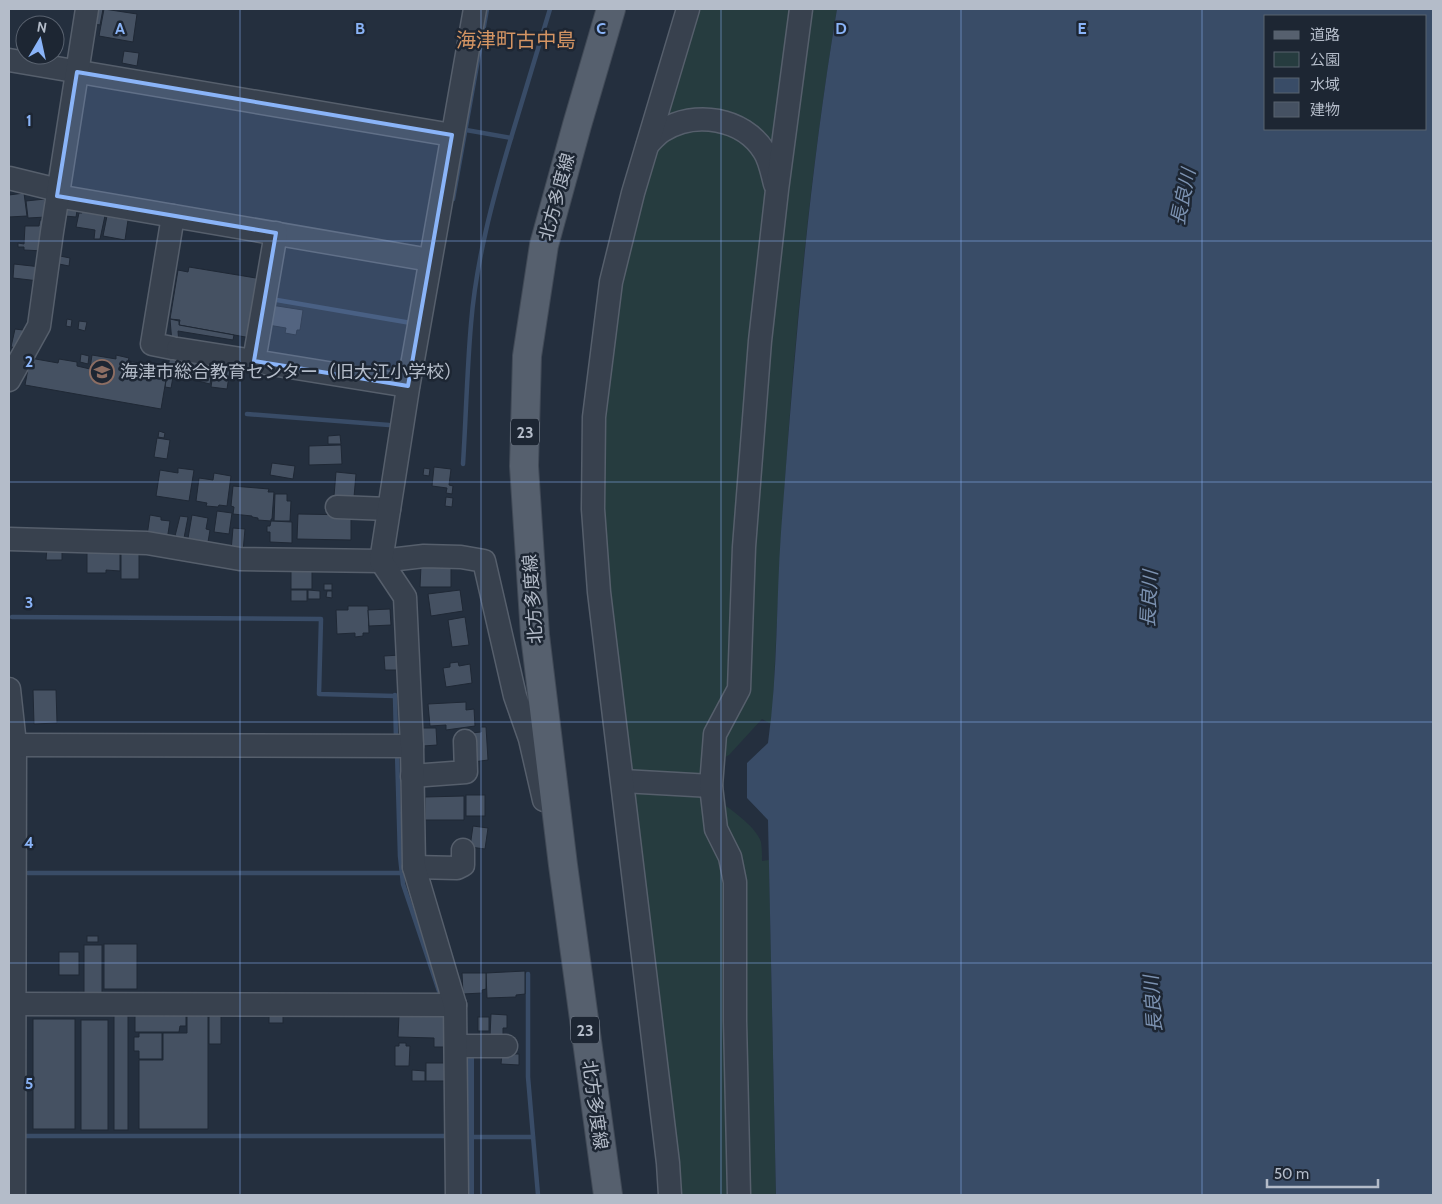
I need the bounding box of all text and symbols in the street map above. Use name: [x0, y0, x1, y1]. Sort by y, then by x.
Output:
north arrow: [15, 15, 65, 65]
legend: [1264, 15, 1427, 130]
text: N: [36, 17, 48, 37]
text: A: [115, 19, 125, 38]
text: B: [355, 19, 365, 38]
text: C: [596, 19, 606, 38]
text: D: [835, 19, 847, 38]
text: E: [1077, 19, 1087, 38]
text: 道路: [1310, 26, 1340, 44]
district label: 海津町古中島: [456, 28, 576, 52]
text: 公園: [1310, 51, 1340, 69]
text: 水域: [1310, 76, 1340, 94]
text: 建物: [1310, 101, 1340, 119]
text: 1: [26, 111, 32, 130]
street label: 北方多度線: [535, 151, 579, 243]
water label: 長良川: [1166, 165, 1201, 227]
text: 2: [25, 352, 33, 371]
school or university icon: 海津市総合教育センター（旧大江小学校）: [89, 359, 115, 385]
place label: 海津市総合教育センター（旧大江小学校）: [120, 361, 462, 383]
road number: 23: [511, 418, 539, 446]
street label: 北方多度線: [519, 553, 547, 645]
water label: 長良川: [1136, 568, 1162, 628]
text: 3: [25, 593, 33, 612]
text: 4: [24, 833, 34, 852]
water label: 長良川: [1139, 973, 1166, 1033]
road number: 23: [571, 1016, 599, 1044]
street label: 北方多度線: [578, 1059, 612, 1151]
text: 5: [25, 1074, 33, 1093]
scale bar: [1267, 1156, 1378, 1188]
text: 50 m: [1274, 1165, 1309, 1183]

